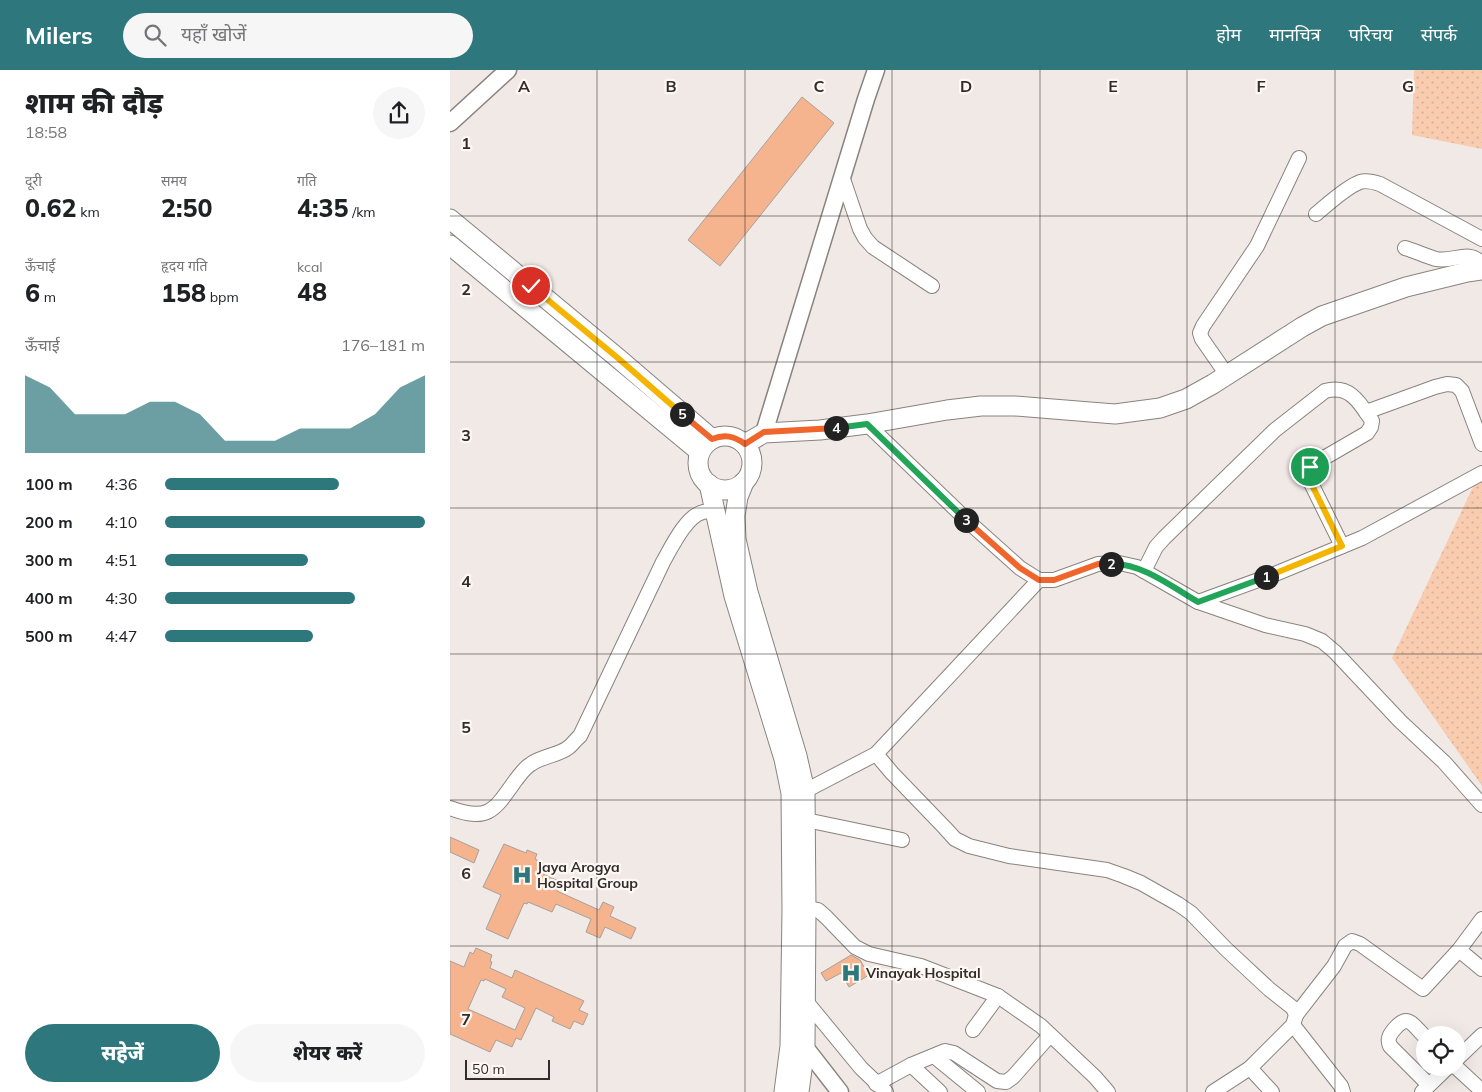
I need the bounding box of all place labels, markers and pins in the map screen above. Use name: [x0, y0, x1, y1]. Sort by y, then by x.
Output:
pin: [510, 265, 552, 307]
pin: 5: [670, 402, 694, 426]
pin: 4: [824, 416, 848, 440]
pin: [1289, 446, 1331, 488]
pin: 3: [954, 508, 978, 532]
pin: 2: [1098, 552, 1124, 576]
pin: 1: [1254, 564, 1278, 590]
place label: Jaya Arogya Hospital Group: [537, 858, 638, 892]
hospital icon: Jaya Arogya Hospital Group: [511, 864, 533, 886]
hospital icon: Vinayak Hospital: [840, 962, 862, 984]
place label: Vinayak Hospital: [865, 964, 981, 982]

